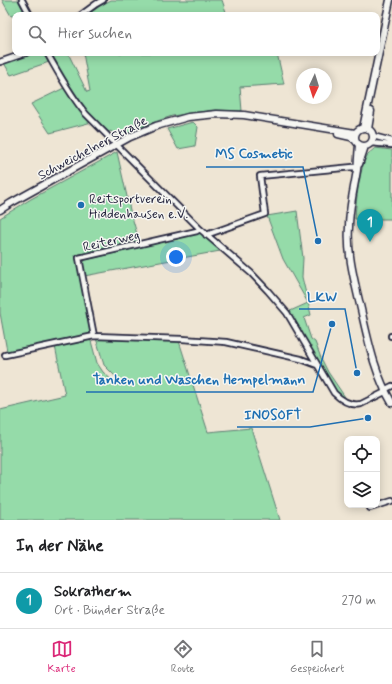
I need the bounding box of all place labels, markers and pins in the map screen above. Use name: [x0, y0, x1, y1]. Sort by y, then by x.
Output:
callout: MS Cosmetic: [206, 141, 303, 167]
place label: Reitsportverein Hiddenhausen e.V.: [89, 191, 188, 223]
marker: Reitsportverein Hiddenhausen e.V.: [76, 200, 86, 210]
pin: 1: [357, 209, 383, 242]
callout: LKW: [299, 283, 345, 309]
callout: Tanken und Waschen Hempelmann: [86, 366, 313, 392]
callout: INOSOFT: [237, 401, 310, 427]

